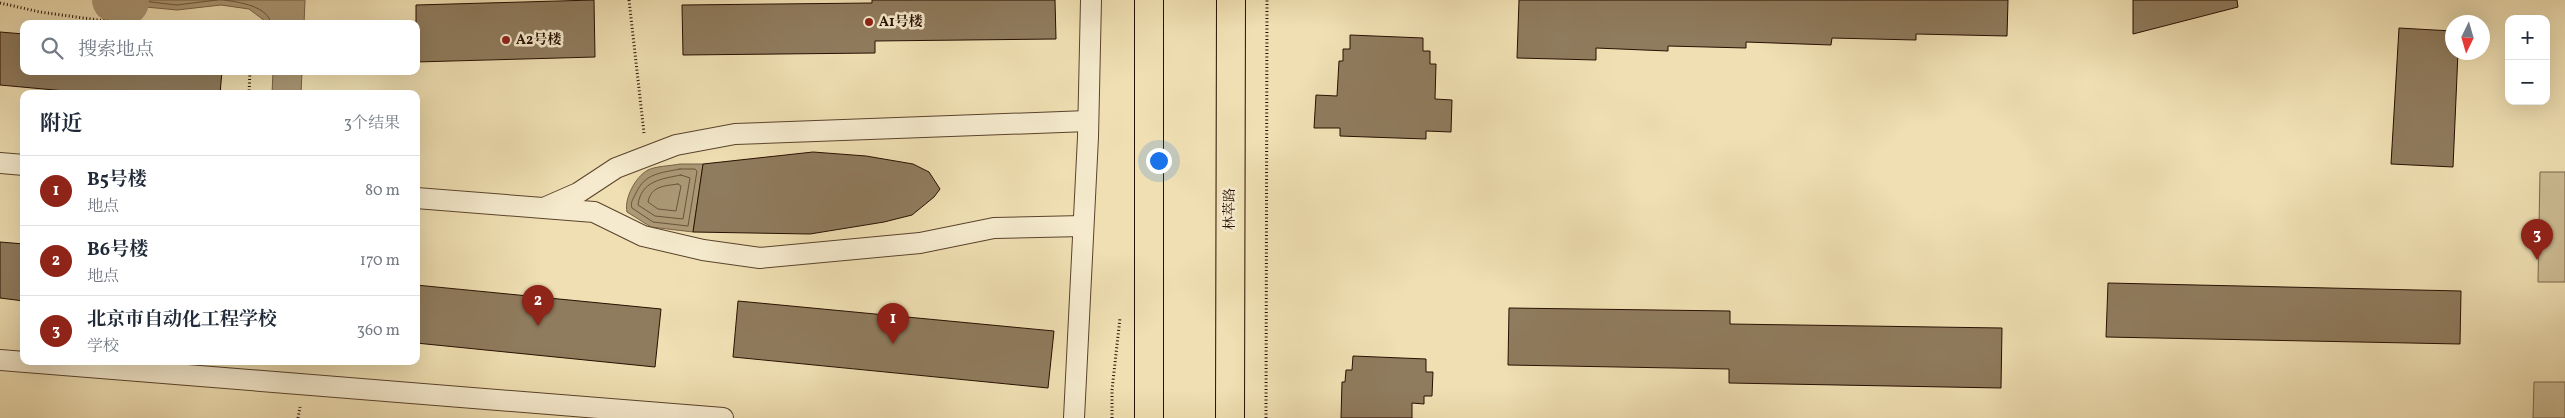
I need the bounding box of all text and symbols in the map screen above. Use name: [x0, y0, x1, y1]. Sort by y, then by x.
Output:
place label: A1号楼: [879, 13, 923, 32]
north arrow: [2445, 15, 2490, 60]
map controls: [2505, 15, 2550, 105]
button: +: [2505, 15, 2550, 60]
marker: A1号楼: [863, 16, 875, 28]
search box: [20, 20, 420, 75]
place label: A2号楼: [516, 31, 561, 50]
icon: search: [38, 34, 66, 62]
marker: A2号楼: [500, 34, 512, 46]
text: 搜索地点: [78, 37, 154, 63]
button: −: [2505, 60, 2550, 105]
text: 附近: [40, 110, 82, 139]
text: 3个结果: [344, 113, 400, 135]
your location: [1146, 148, 1172, 174]
text: B5号楼: [87, 167, 147, 193]
text: 1: [53, 180, 59, 202]
text: 80 m: [365, 180, 400, 202]
street label: 林萃路: [1221, 188, 1240, 230]
text: 地点: [87, 196, 119, 218]
pin: 3: [2521, 219, 2553, 260]
text: B6号楼: [87, 237, 148, 263]
text: 2: [52, 250, 60, 272]
text: 170 m: [360, 250, 400, 272]
text: 地点: [87, 266, 119, 288]
pin: 2: [522, 285, 554, 326]
pin: 1: [877, 303, 909, 344]
text: 北京市自动化工程学校: [87, 307, 277, 333]
text: 3: [52, 320, 60, 342]
text: 360 m: [357, 320, 400, 342]
text: 学校: [87, 336, 119, 358]

